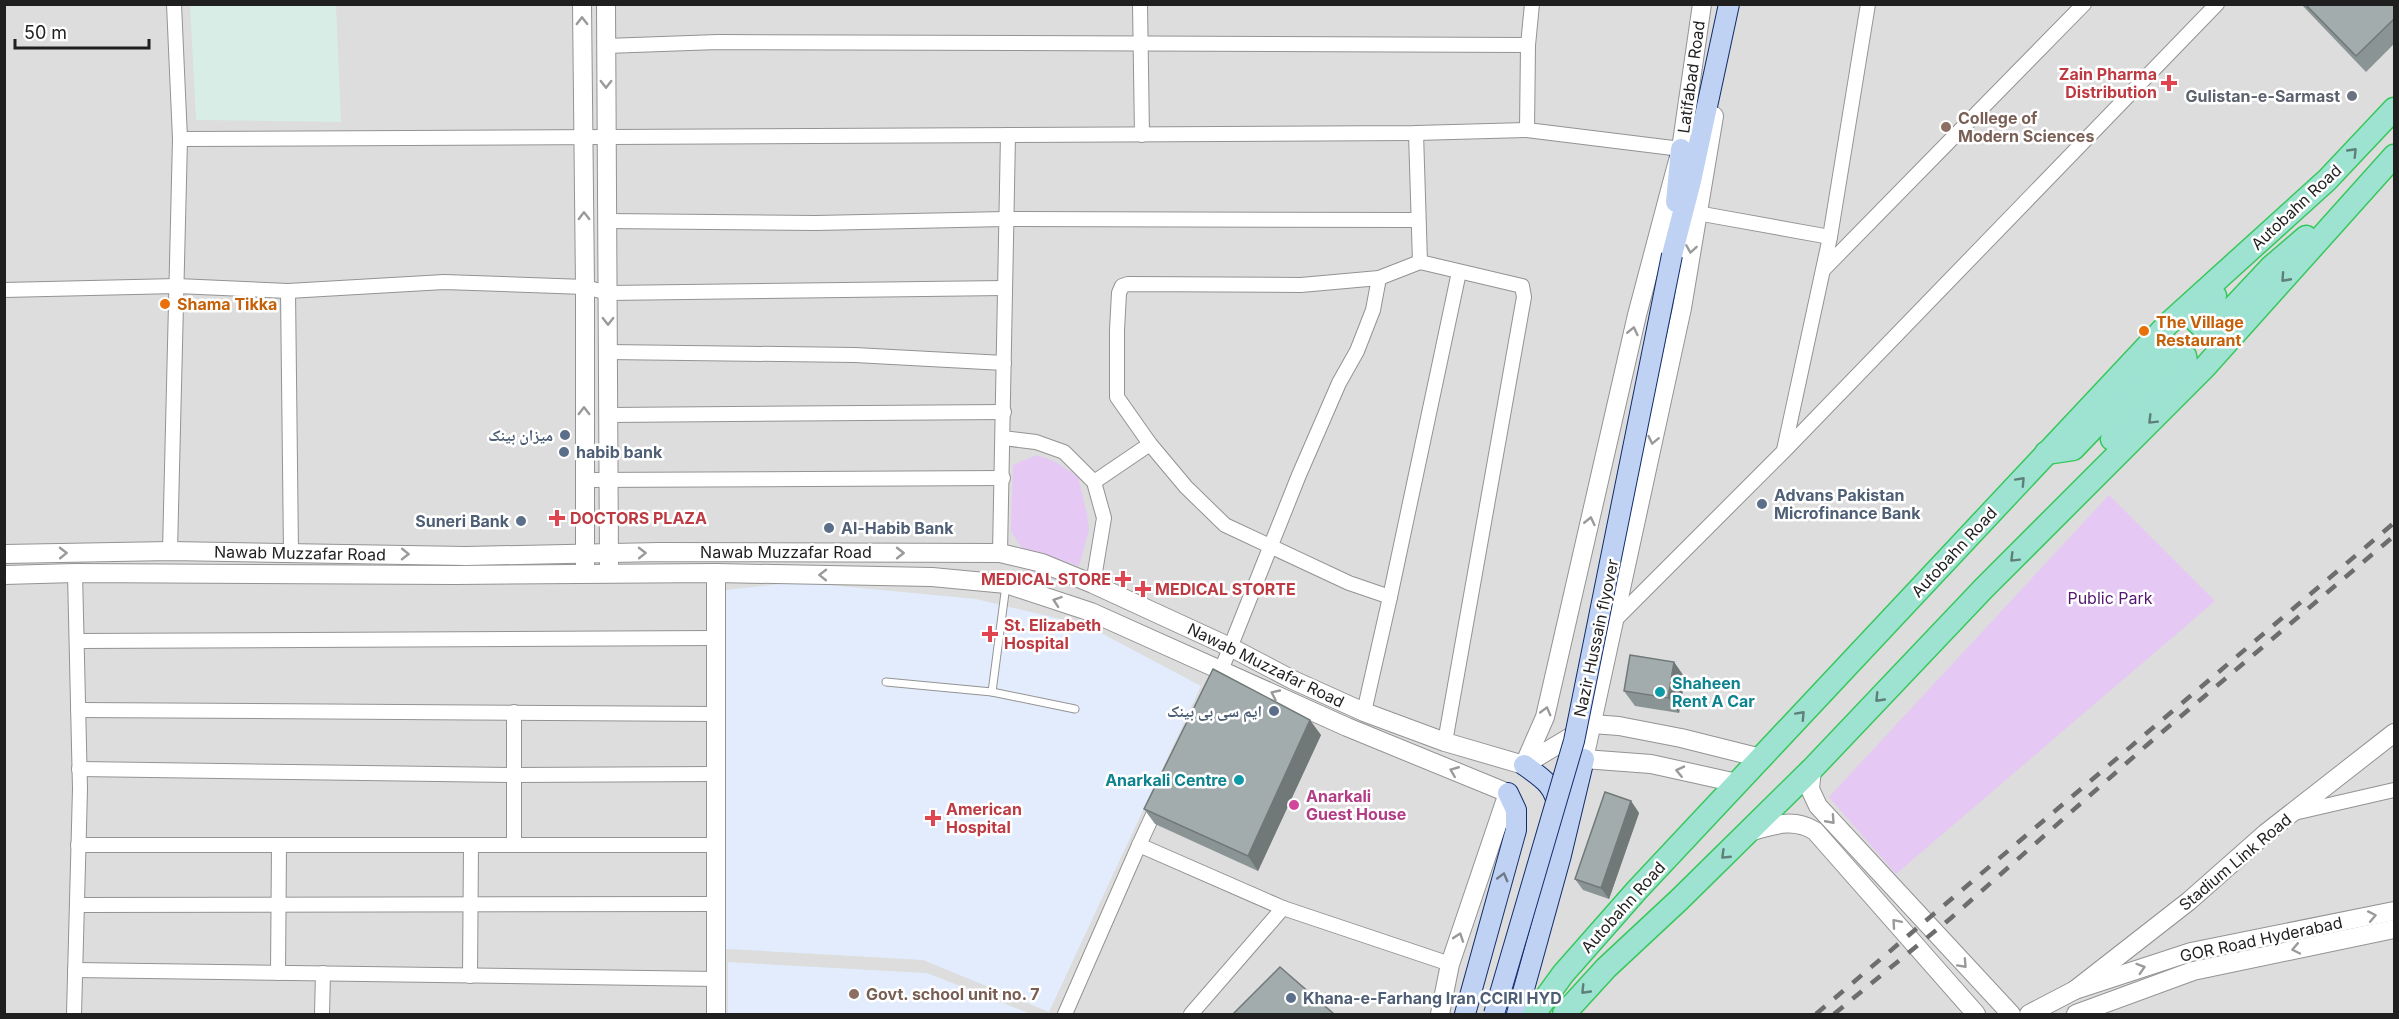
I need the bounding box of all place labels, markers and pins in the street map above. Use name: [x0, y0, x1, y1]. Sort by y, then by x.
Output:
place label: Zain Pharma Distribution: [2059, 64, 2157, 102]
marker: Zain Pharma Distribution: [2162, 76, 2176, 90]
place label: Gulistan-e-Sarmast: [2186, 86, 2340, 106]
marker: Gulistan-e-Sarmast: [2345, 89, 2359, 103]
place label: College of Modern Sciences: [1958, 108, 2094, 146]
marker: College of Modern Sciences: [1939, 120, 1953, 134]
place label: Shama Tikka: [177, 294, 277, 314]
marker: Shama Tikka: [158, 297, 172, 311]
place label: The Village Restaurant: [2156, 312, 2244, 350]
marker: The Village Restaurant: [2137, 324, 2151, 338]
place label: میزان بینک: [488, 425, 553, 445]
marker: میزان بینک: [558, 428, 572, 442]
place label: habib bank: [576, 442, 663, 462]
marker: habib bank: [557, 445, 571, 459]
place label: Advans Pakistan Microfinance Bank: [1774, 485, 1921, 523]
marker: Advans Pakistan Microfinance Bank: [1755, 497, 1769, 511]
place label: DOCTORS PLAZA: [570, 508, 707, 528]
marker: DOCTORS PLAZA: [548, 509, 566, 527]
place label: Suneri Bank: [415, 511, 510, 531]
marker: Suneri Bank: [514, 514, 528, 528]
place label: Al-Habib Bank: [841, 518, 954, 538]
marker: Al-Habib Bank: [822, 521, 836, 535]
place label: MEDICAL STORE: [981, 569, 1111, 589]
marker: MEDICAL STORE: [1116, 572, 1130, 586]
place label: MEDICAL STORTE: [1155, 579, 1296, 599]
marker: MEDICAL STORTE: [1136, 582, 1150, 596]
place label: St. Elizabeth Hospital: [1004, 615, 1101, 653]
marker: St. Elizabeth Hospital: [981, 625, 999, 643]
place label: Shaheen Rent A Car: [1672, 673, 1755, 711]
marker: Shaheen Rent A Car: [1653, 685, 1667, 699]
place label: ایم سی بی بینک: [1167, 701, 1262, 723]
marker: ایم سی بی بینک: [1267, 704, 1281, 718]
place label: Anarkali Centre: [1105, 770, 1227, 790]
marker: Anarkali Centre: [1232, 773, 1246, 787]
place label: Anarkali Guest House: [1306, 786, 1406, 824]
marker: Anarkali Guest House: [1287, 798, 1301, 812]
place label: American Hospital: [946, 799, 1022, 837]
marker: American Hospital: [924, 809, 942, 827]
place label: Govt. school unit no. 7: [866, 984, 1040, 1004]
marker: Govt. school unit no. 7: [847, 987, 861, 1001]
place label: Khana-e-Farhang Iran CCIRI HYD: [1303, 988, 1562, 1008]
marker: Khana-e-Farhang Iran CCIRI HYD: [1284, 991, 1298, 1005]

